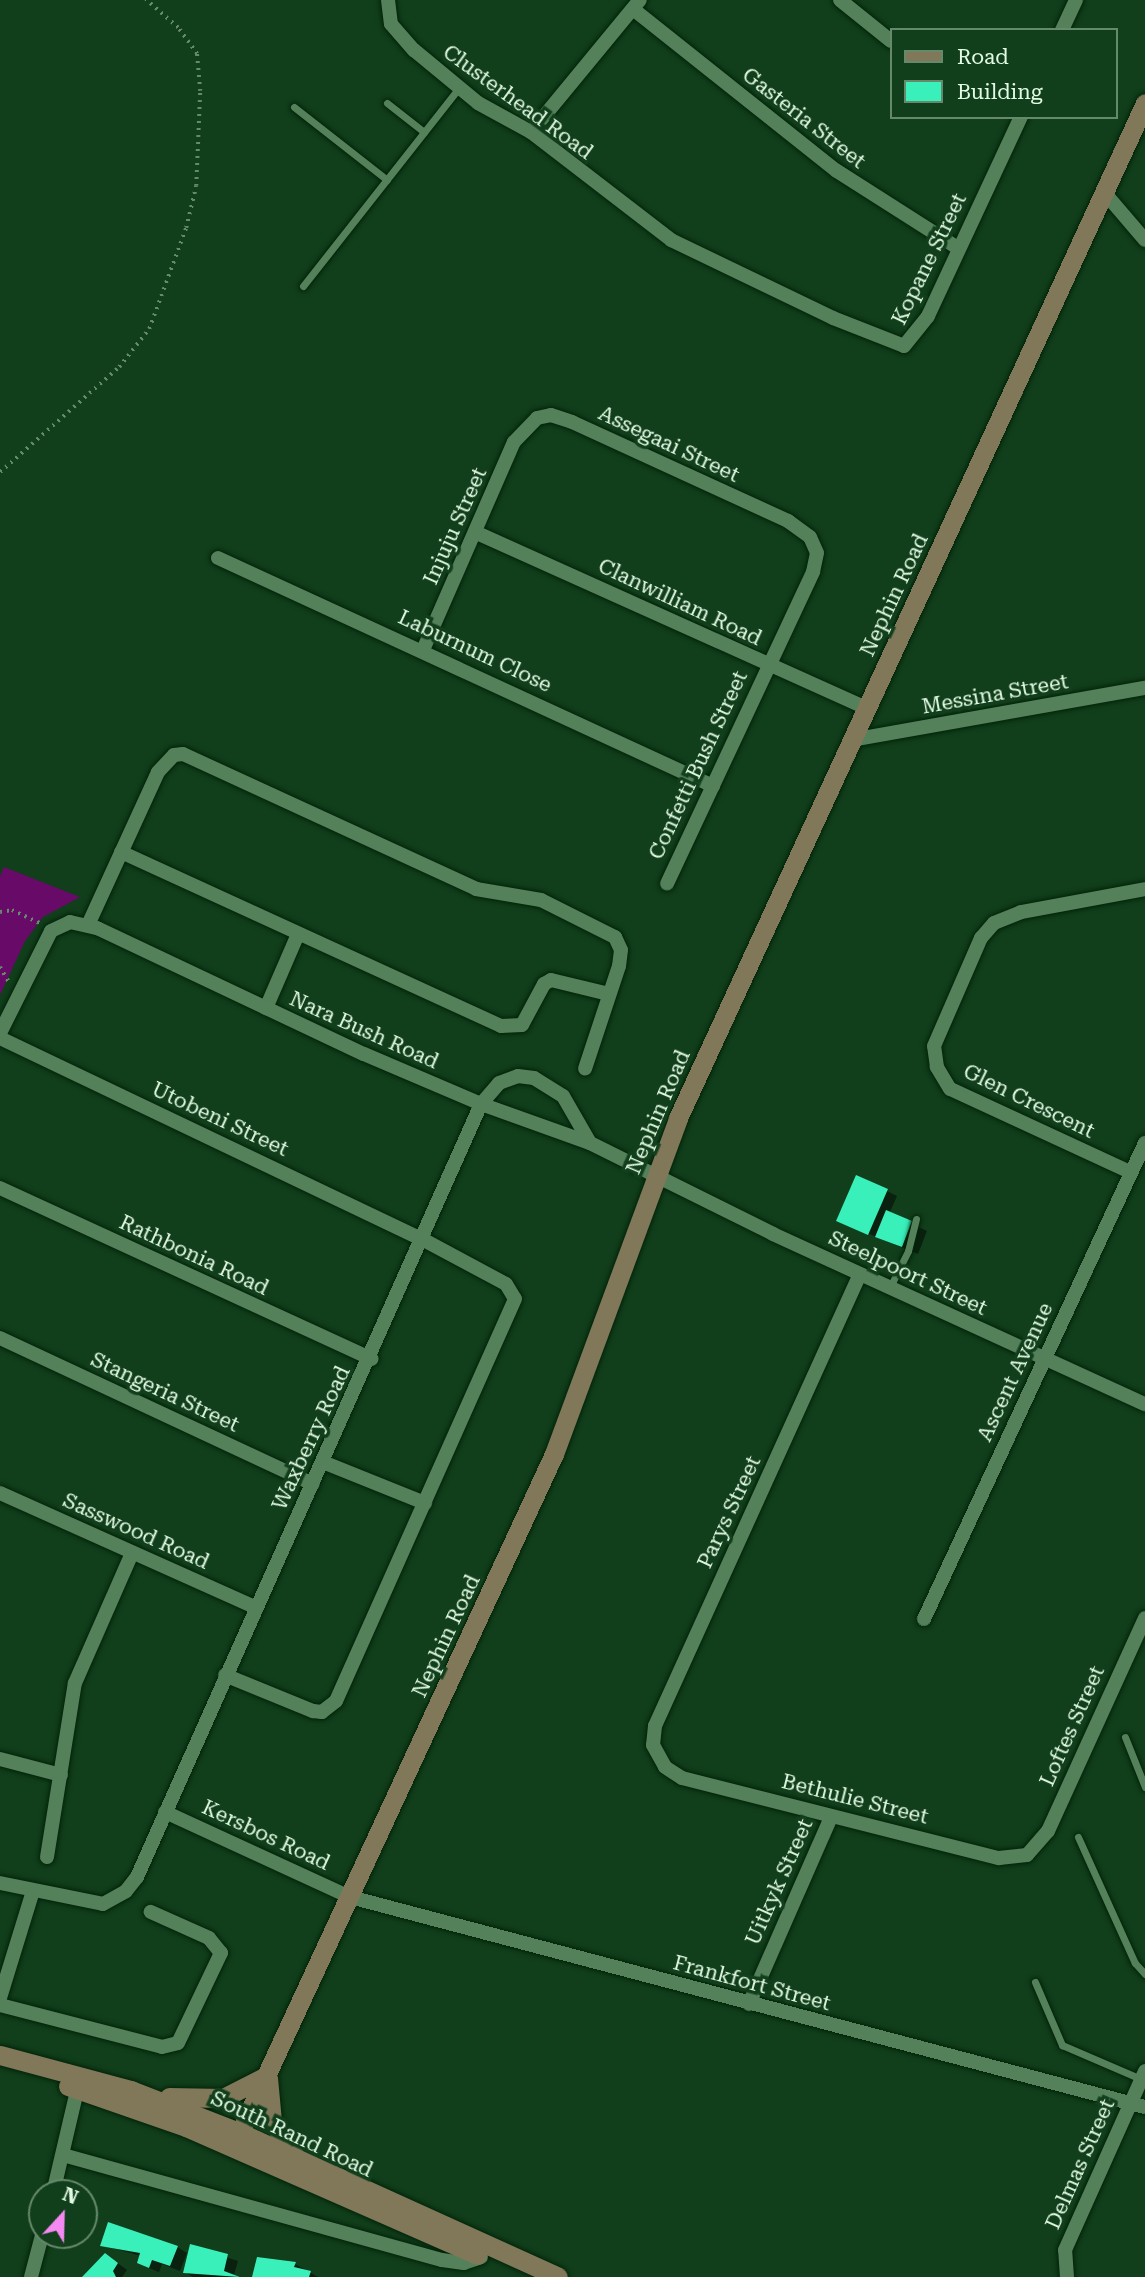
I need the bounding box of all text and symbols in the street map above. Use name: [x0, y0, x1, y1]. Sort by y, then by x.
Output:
legend: [890, 28, 1117, 119]
street label: Clusterhead Road: [438, 39, 598, 165]
text: Road: [957, 45, 1009, 69]
street label: Gasteria Street: [737, 62, 871, 174]
text: Building: [957, 80, 1043, 104]
street label: Kopane Street: [886, 189, 972, 329]
street label: Assegaai Street: [595, 400, 743, 488]
street label: Injuju Street: [418, 463, 492, 589]
street label: Nephin Road: [855, 530, 933, 660]
street label: Clanwilliam Road: [594, 553, 766, 651]
street label: Laburnum Close: [394, 604, 556, 698]
street label: Confetti Bush Street: [643, 667, 753, 863]
street label: Messina Street: [920, 669, 1070, 719]
street label: Nara Bush Road: [286, 986, 442, 1074]
street label: Nephin Road: [621, 1046, 695, 1178]
street label: Glen Crescent: [959, 1058, 1099, 1144]
street label: Utobeni Street: [148, 1076, 292, 1162]
street label: Rathbonia Road: [115, 1209, 273, 1301]
street label: Steelpoort Street: [825, 1225, 991, 1321]
street label: Ascent Avenue: [972, 1299, 1058, 1445]
street label: Stangeria Street: [87, 1347, 243, 1437]
street label: Waxberry Road: [267, 1362, 355, 1514]
street label: Parys Street: [692, 1452, 766, 1572]
street label: Sasswood Road: [59, 1487, 213, 1575]
street label: Nephin Road: [407, 1571, 485, 1701]
street label: Loftes Street: [1034, 1662, 1110, 1790]
street label: Bethulie Street: [779, 1769, 931, 1829]
street label: Kersbos Road: [198, 1794, 334, 1876]
street label: Uitkyk Street: [740, 1815, 818, 1949]
street label: Frankfort Street: [671, 1950, 833, 2016]
street label: South Rand Road: [207, 2085, 377, 2183]
street label: Delmas Street: [1040, 2095, 1120, 2233]
north arrow: [28, 2179, 98, 2249]
text: N: [59, 2183, 81, 2209]

